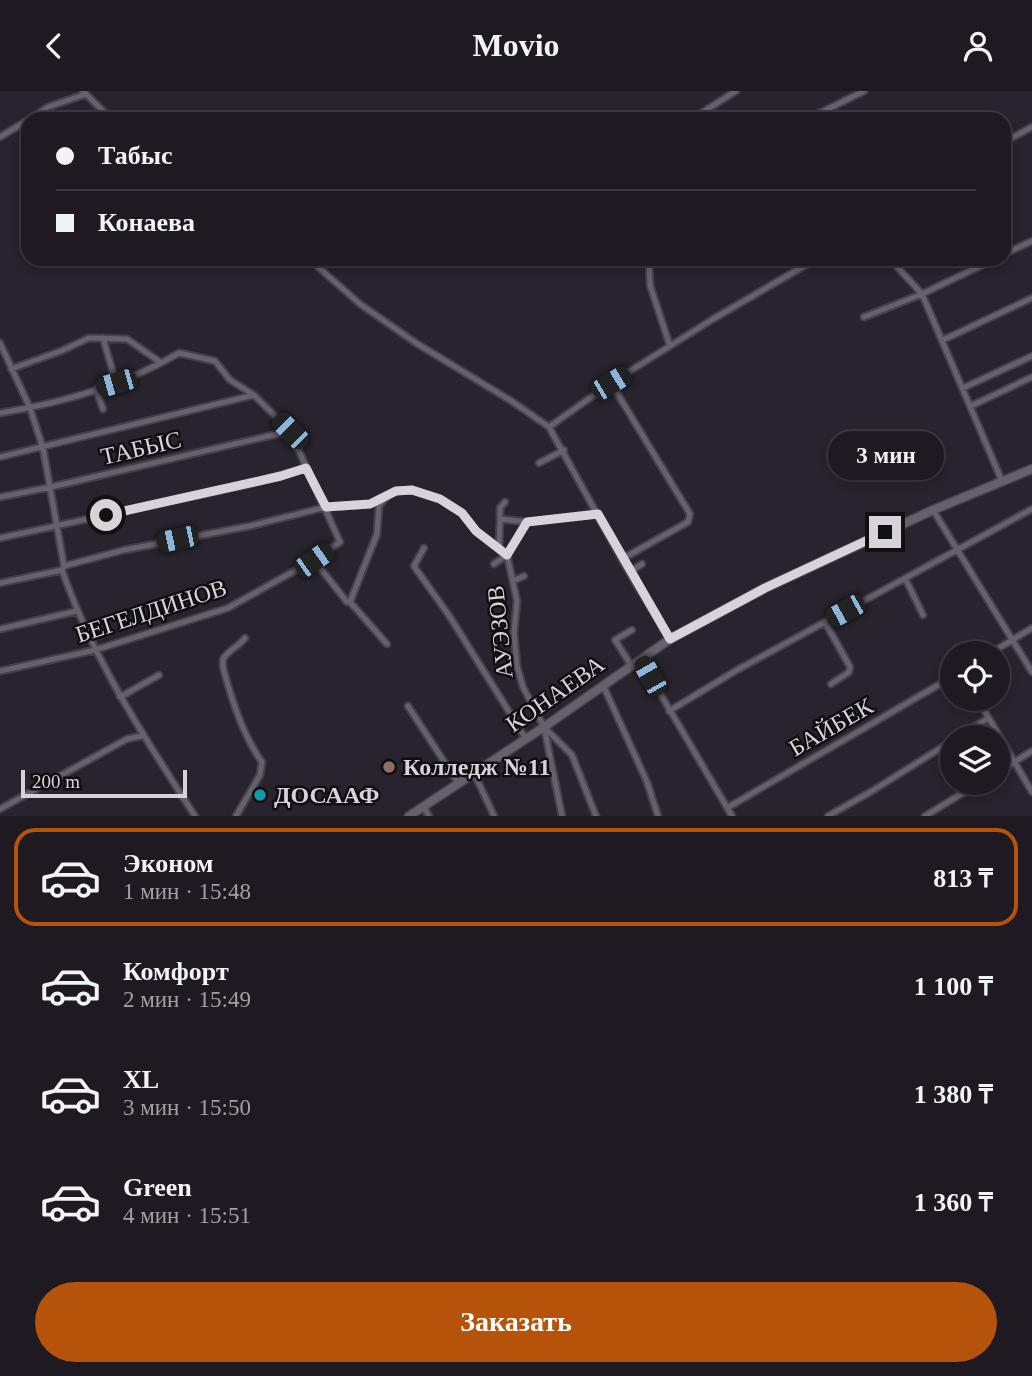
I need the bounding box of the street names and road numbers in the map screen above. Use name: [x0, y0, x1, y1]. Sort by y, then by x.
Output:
street label: ТАБЫС: [98, 426, 184, 470]
street label: БЕГЕЛДИНОВ: [72, 574, 230, 648]
street label: АУЭЗОВ: [482, 584, 518, 680]
street label: КОНАЕВА: [501, 650, 610, 737]
street label: БАЙБЕК: [784, 692, 878, 761]

